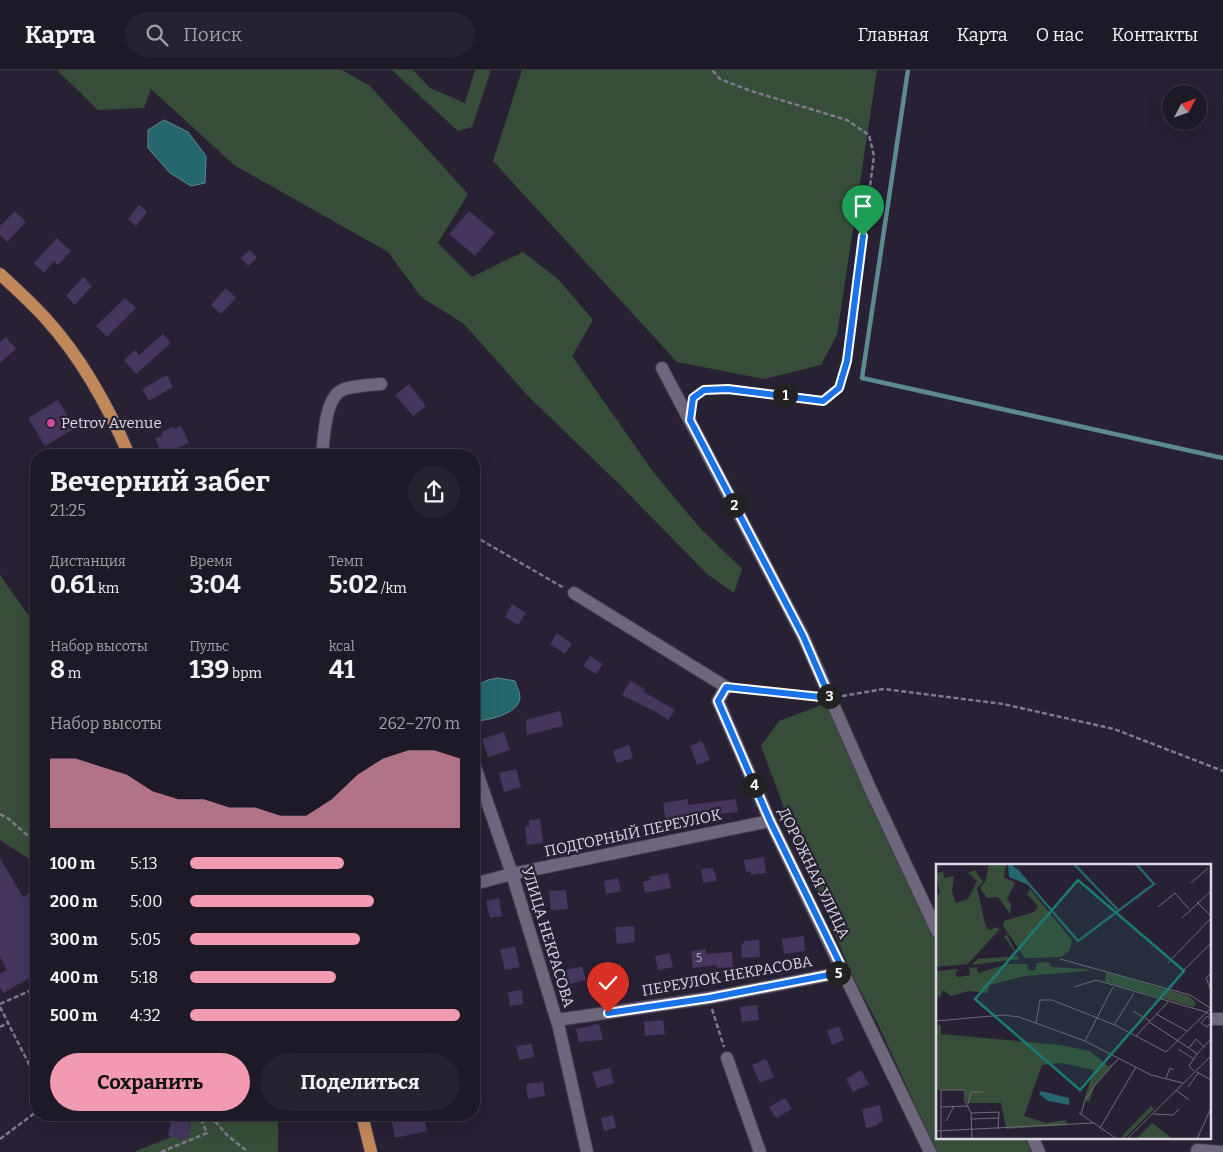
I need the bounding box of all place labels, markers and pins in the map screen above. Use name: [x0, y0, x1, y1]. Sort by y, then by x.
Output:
pin: [842, 185, 884, 236]
pin: 1: [772, 382, 798, 408]
place label: Petrov Avenue: [61, 414, 162, 432]
marker: Petrov Avenue: [45, 417, 57, 429]
pin: 2: [722, 492, 746, 518]
pin: 3: [816, 684, 842, 708]
pin: 4: [742, 772, 766, 798]
pin: 5: [826, 960, 850, 986]
pin: [587, 962, 629, 1013]

